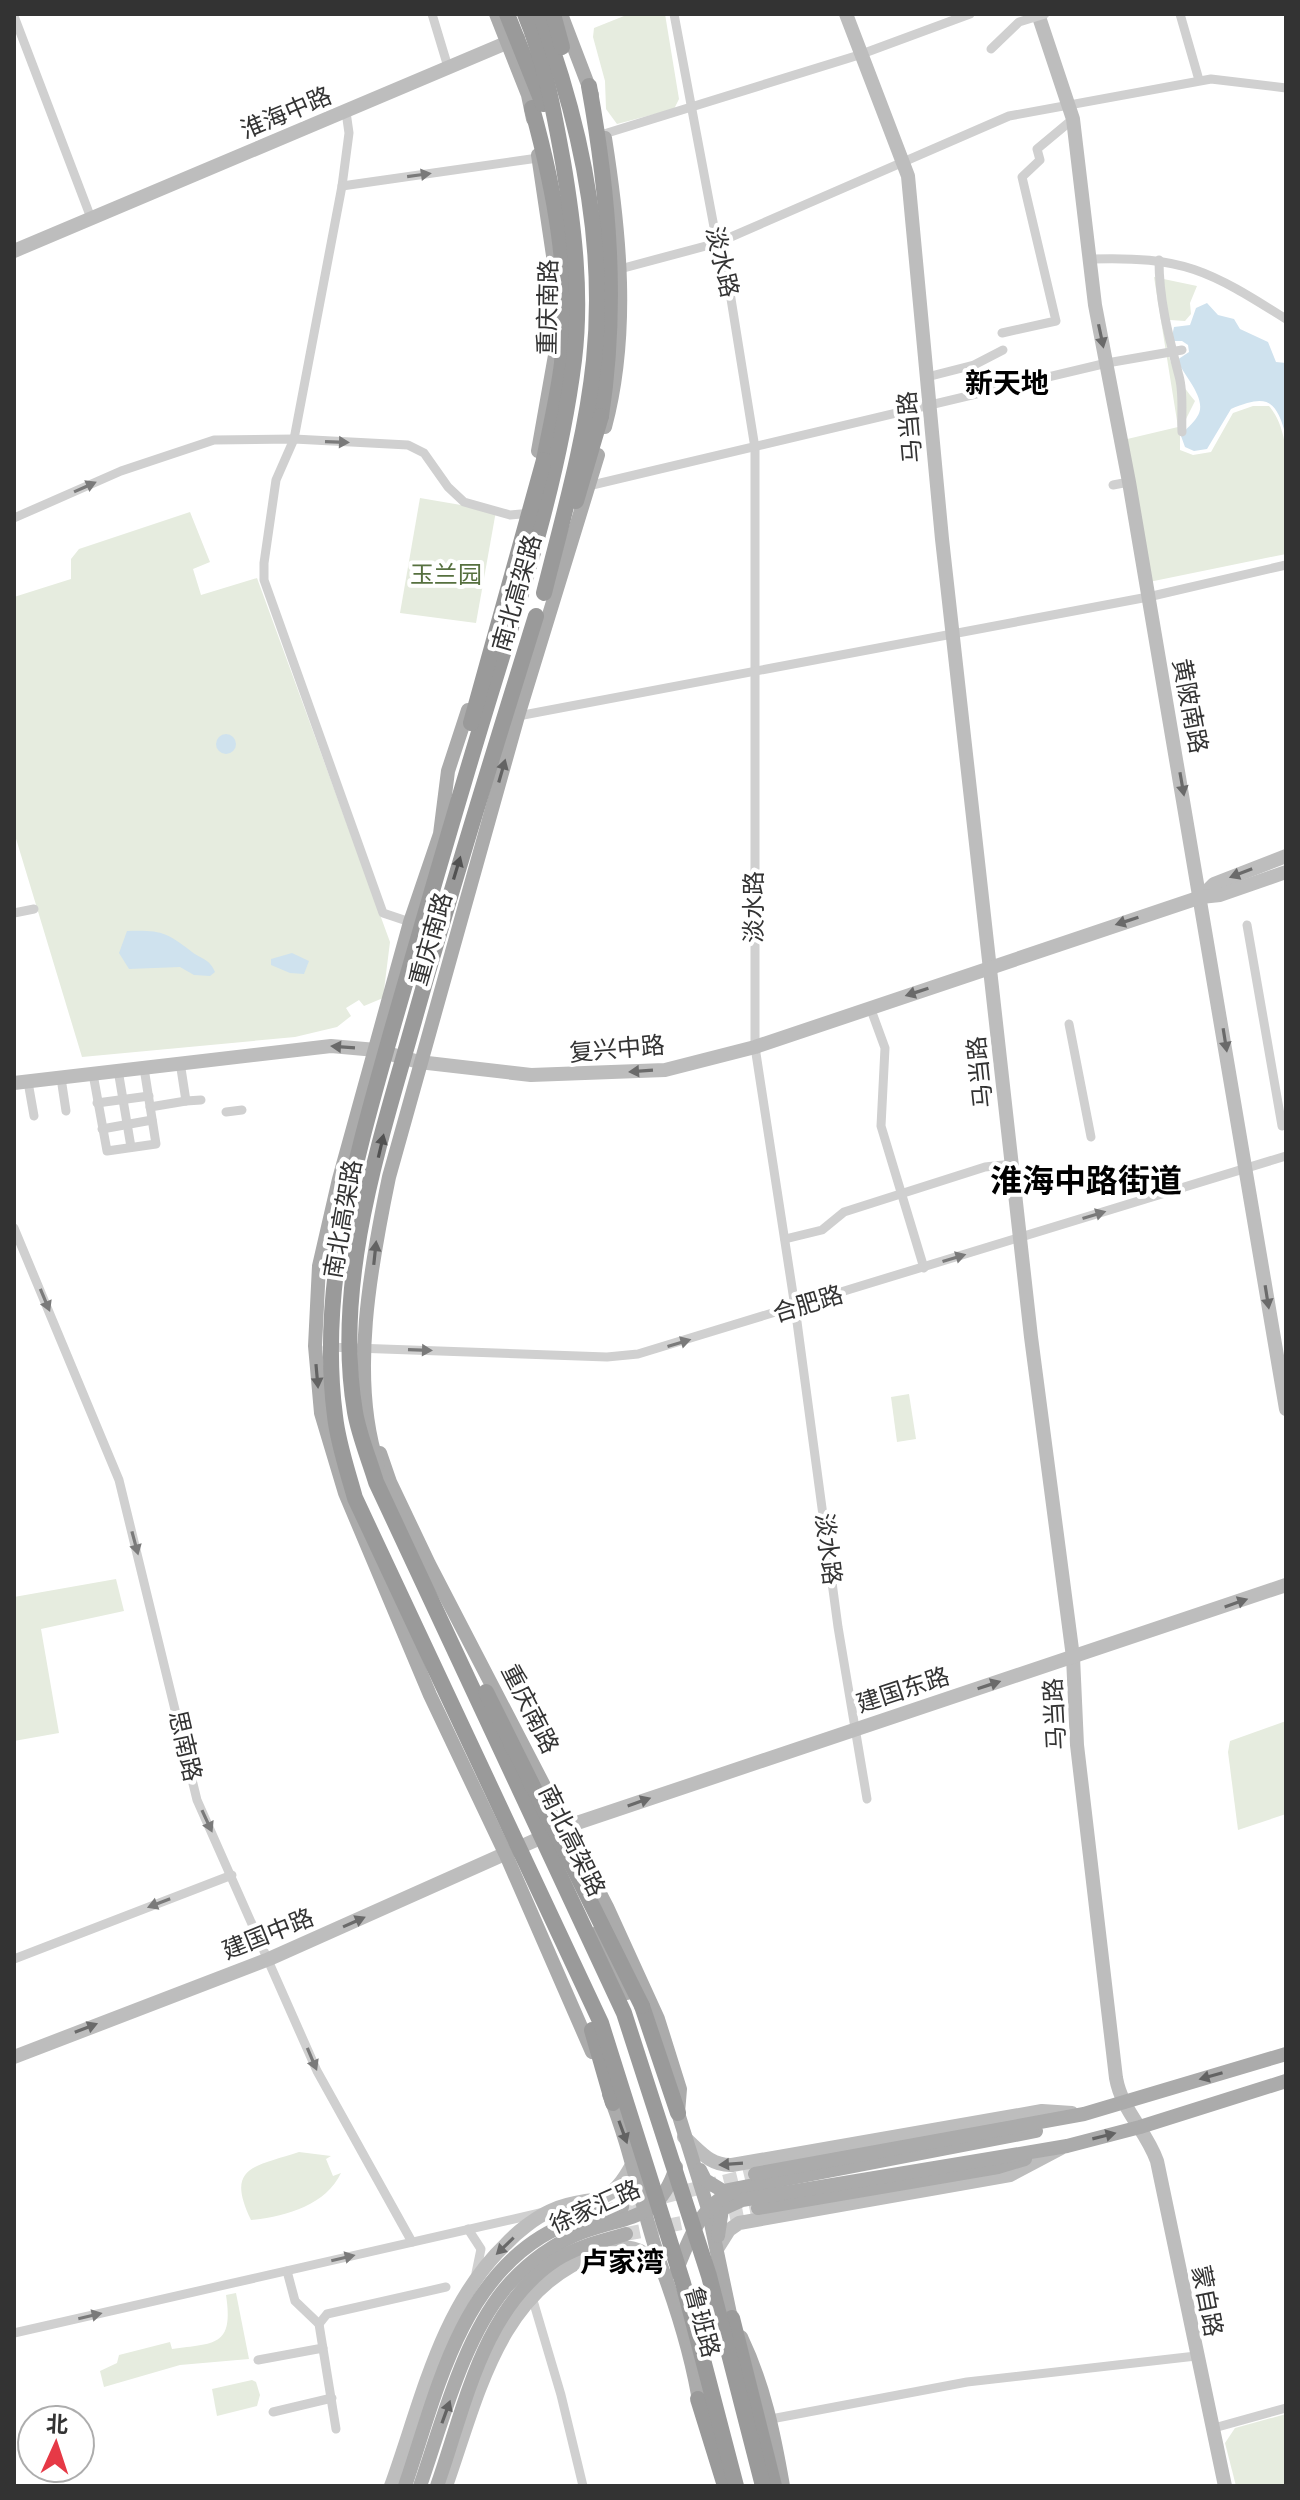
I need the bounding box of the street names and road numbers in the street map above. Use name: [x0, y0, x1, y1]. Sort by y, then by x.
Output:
street label: 淮海中路: [236, 80, 336, 145]
street label: 淡水路: [700, 224, 745, 300]
street label: 重庆南路: [532, 259, 563, 355]
street label: 马当路: [892, 390, 927, 464]
street label: 南北高架路: [486, 531, 547, 655]
street label: 黄陂南路: [1167, 656, 1214, 756]
street label: 淡水路: [739, 871, 768, 943]
street label: 重庆南路: [403, 889, 458, 989]
street label: 复兴中路: [568, 1030, 666, 1067]
street label: 马当路: [961, 1035, 998, 1109]
street label: 南北高架路: [318, 1157, 367, 1281]
street label: 合肥路: [769, 1279, 847, 1328]
street label: 淡水路: [810, 1511, 847, 1586]
street label: 重庆南路: [496, 1659, 565, 1758]
street label: 建国东路: [853, 1661, 953, 1718]
street label: 马当路: [1038, 1677, 1071, 1751]
street label: 思南路: [163, 1708, 208, 1784]
street label: 南北高架路: [533, 1780, 612, 1901]
street label: 建国中路: [218, 1902, 318, 1965]
street label: 徐家汇路: [545, 2174, 645, 2239]
street label: 蒙自路: [1186, 2263, 1229, 2339]
street label: 鲁班路: [679, 2283, 726, 2360]

